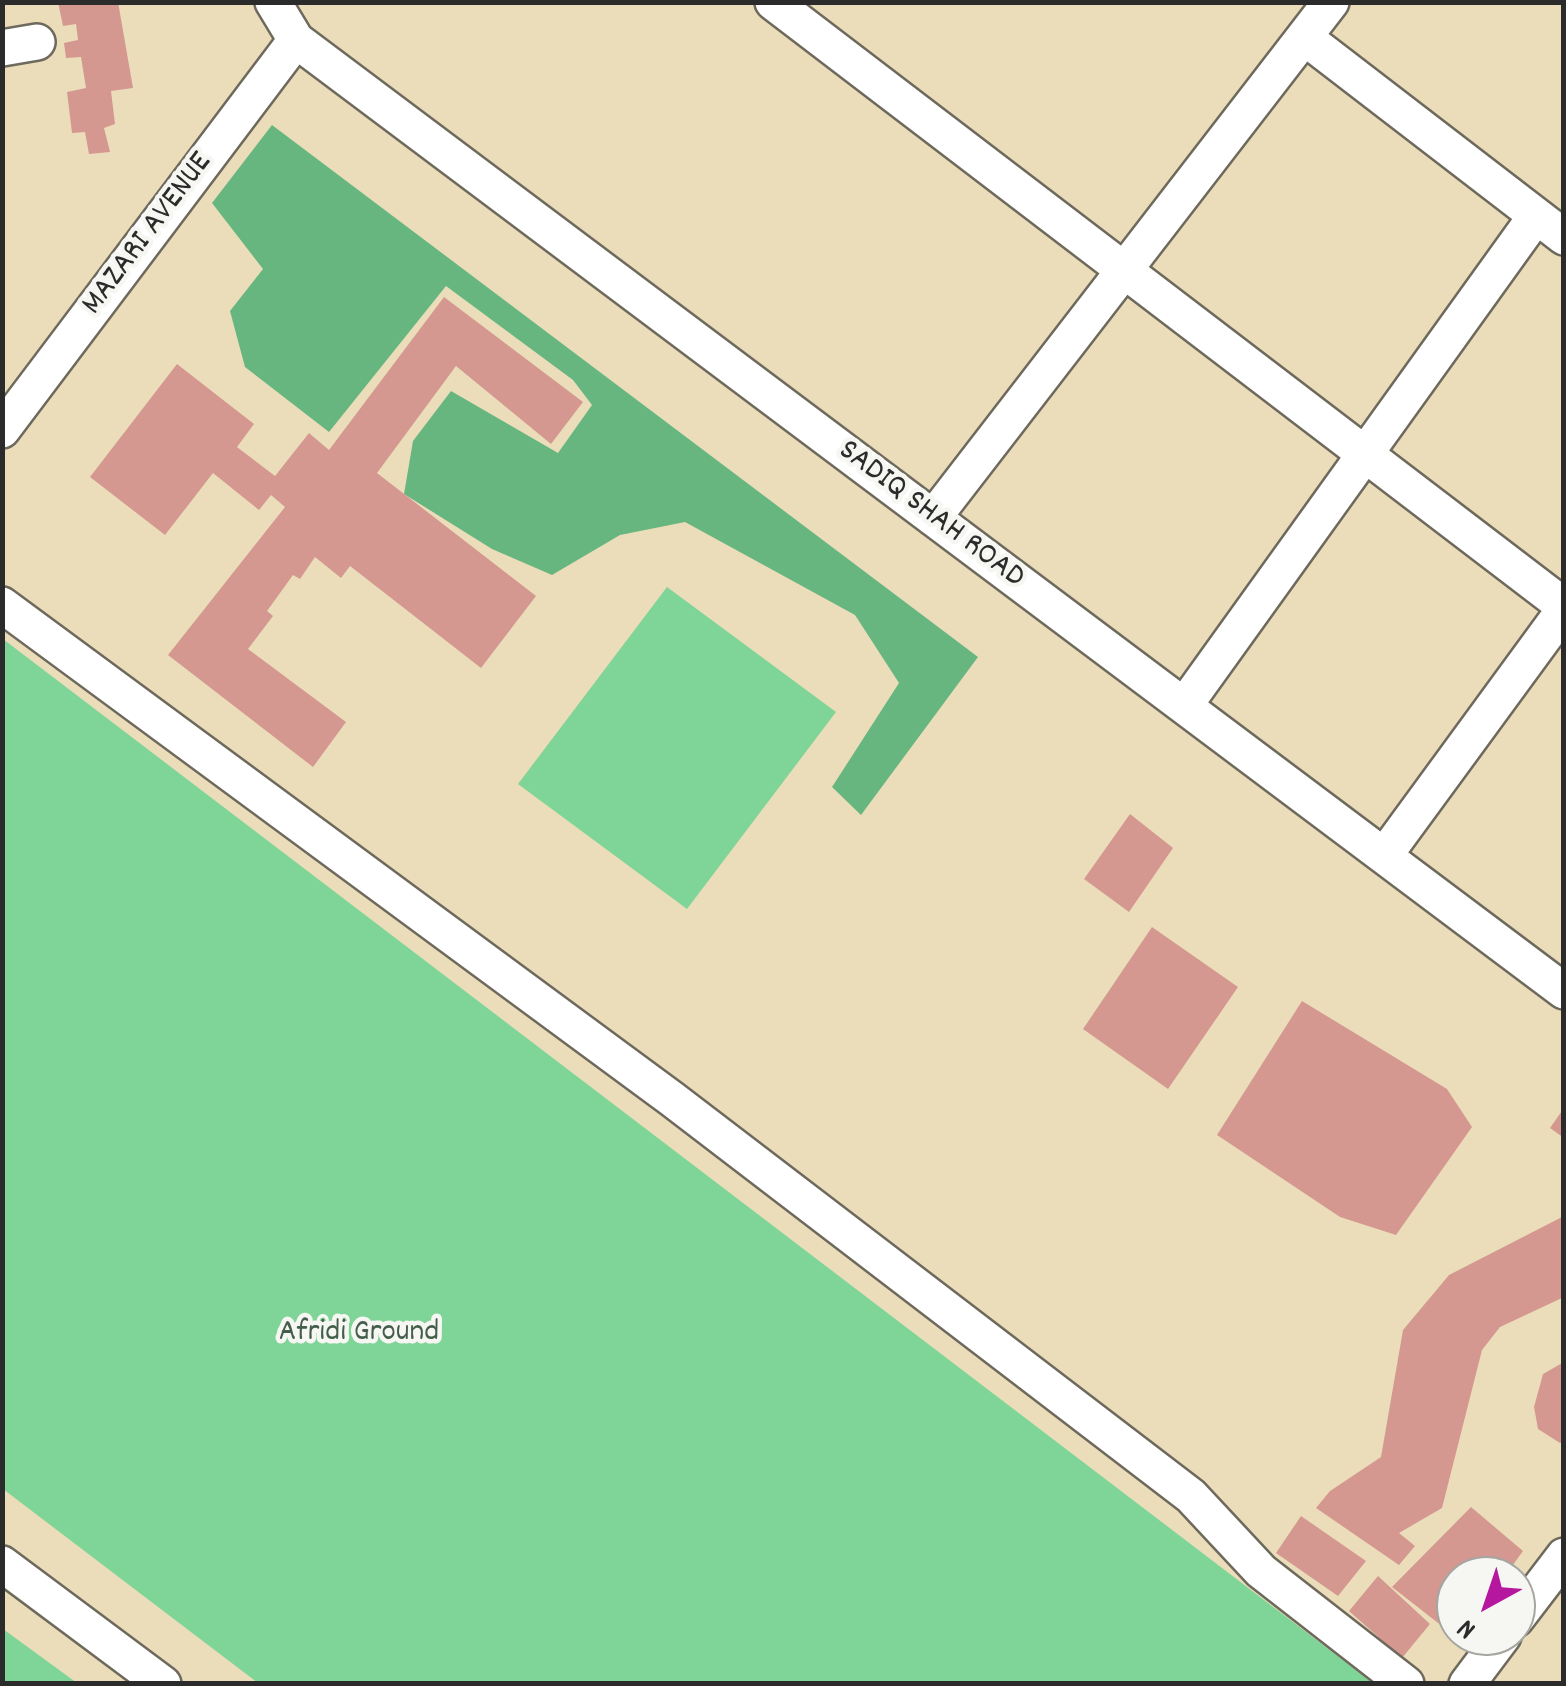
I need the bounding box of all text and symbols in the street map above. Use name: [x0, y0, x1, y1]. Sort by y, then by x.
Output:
street label: MAZARI AVENUE: [75, 146, 223, 324]
street label: SADIQ SHAH ROAD: [829, 433, 1031, 599]
park label: Afridi Ground: [279, 1316, 439, 1354]
north arrow: [1436, 1556, 1536, 1656]
text: N: [1450, 1608, 1486, 1647]

